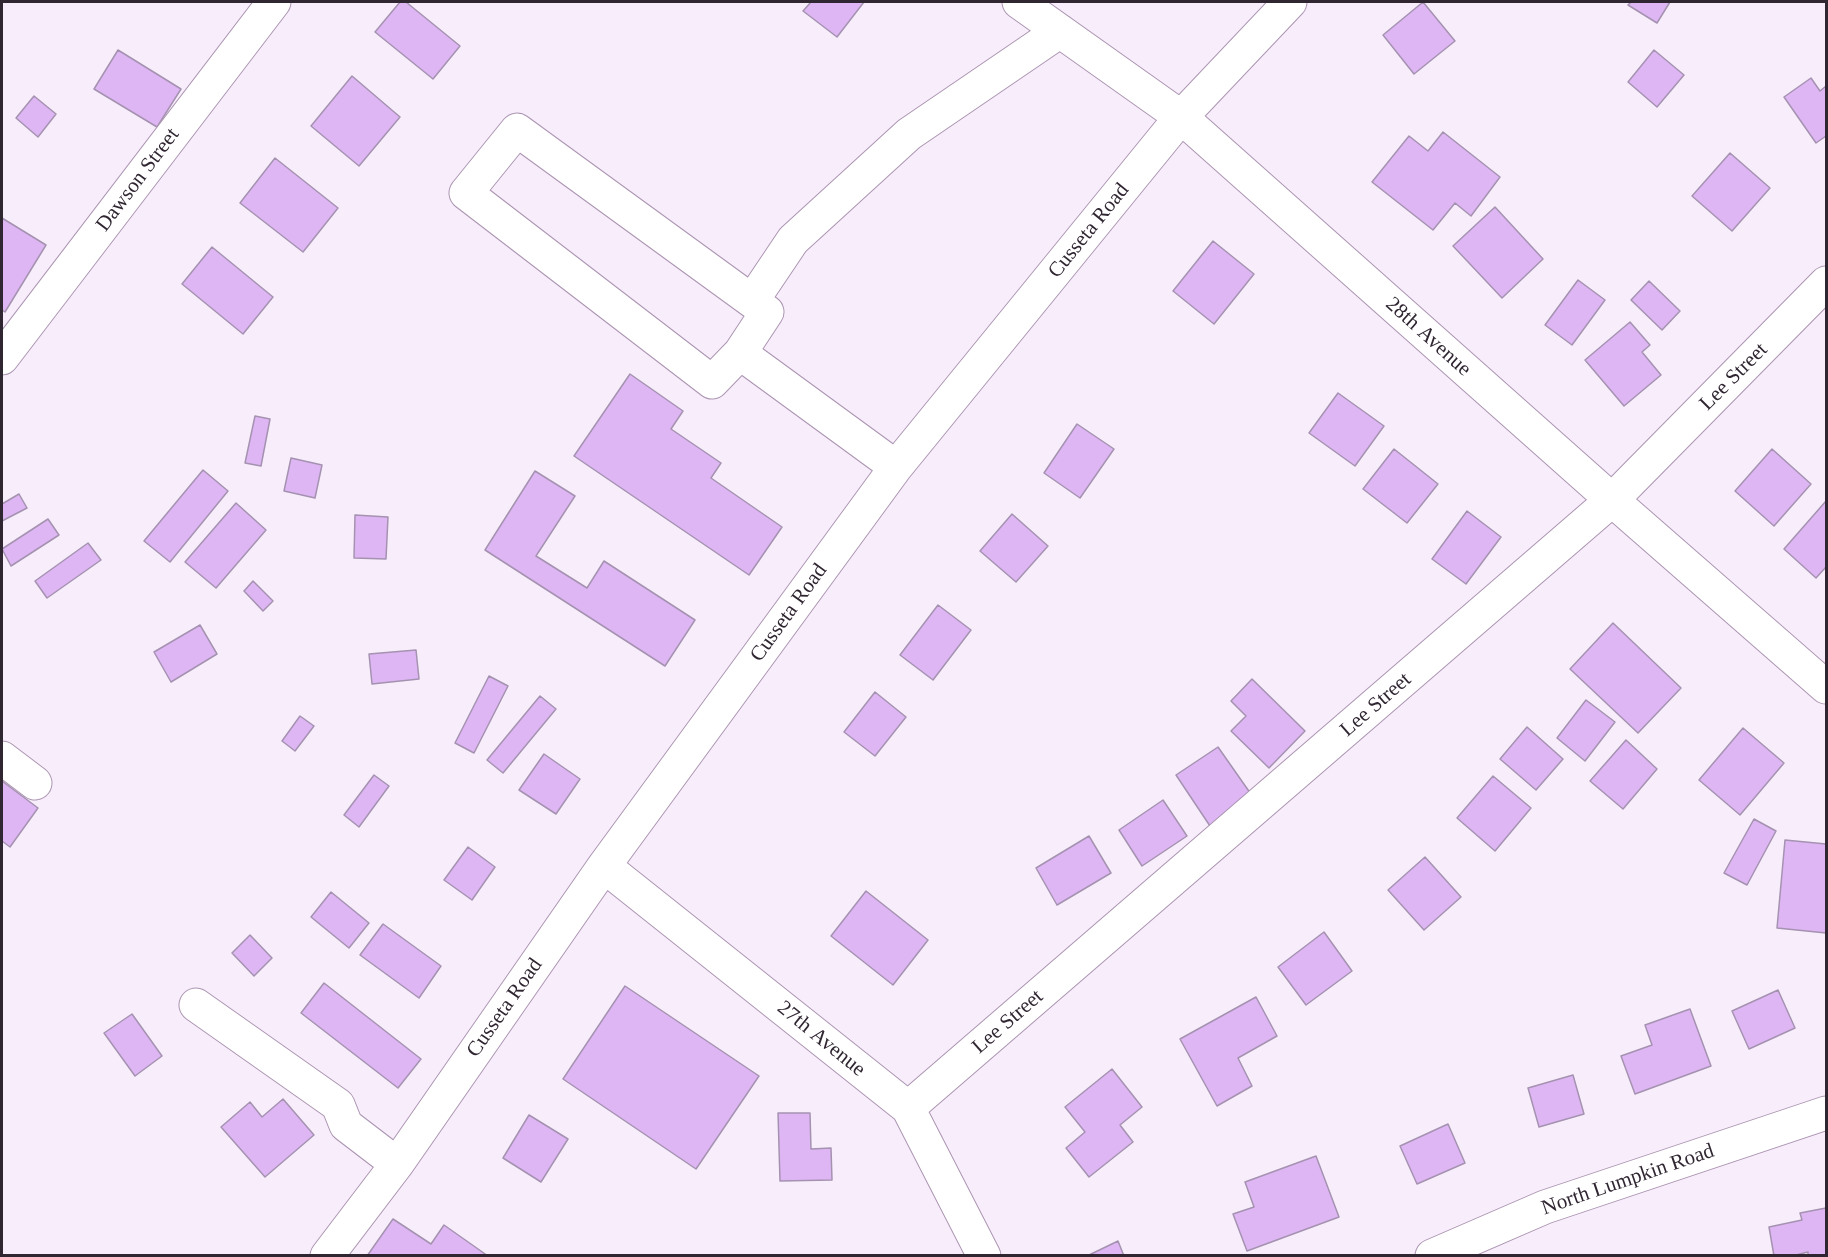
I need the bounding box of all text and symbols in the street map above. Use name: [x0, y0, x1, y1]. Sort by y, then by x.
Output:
street label: Dawson Street: [91, 123, 185, 237]
street label: Cusseta Road: [1043, 178, 1135, 284]
street label: 28th Avenue: [1380, 292, 1476, 382]
street label: Lee Street: [1695, 338, 1773, 416]
street label: Cusseta Road: [745, 559, 833, 667]
street label: Lee Street: [1335, 667, 1417, 743]
street label: Cusseta Road: [462, 954, 548, 1062]
street label: Lee Street: [967, 984, 1049, 1060]
street label: 27th Avenue: [772, 996, 870, 1082]
street label: North Lumpkin Road: [1538, 1139, 1718, 1221]

